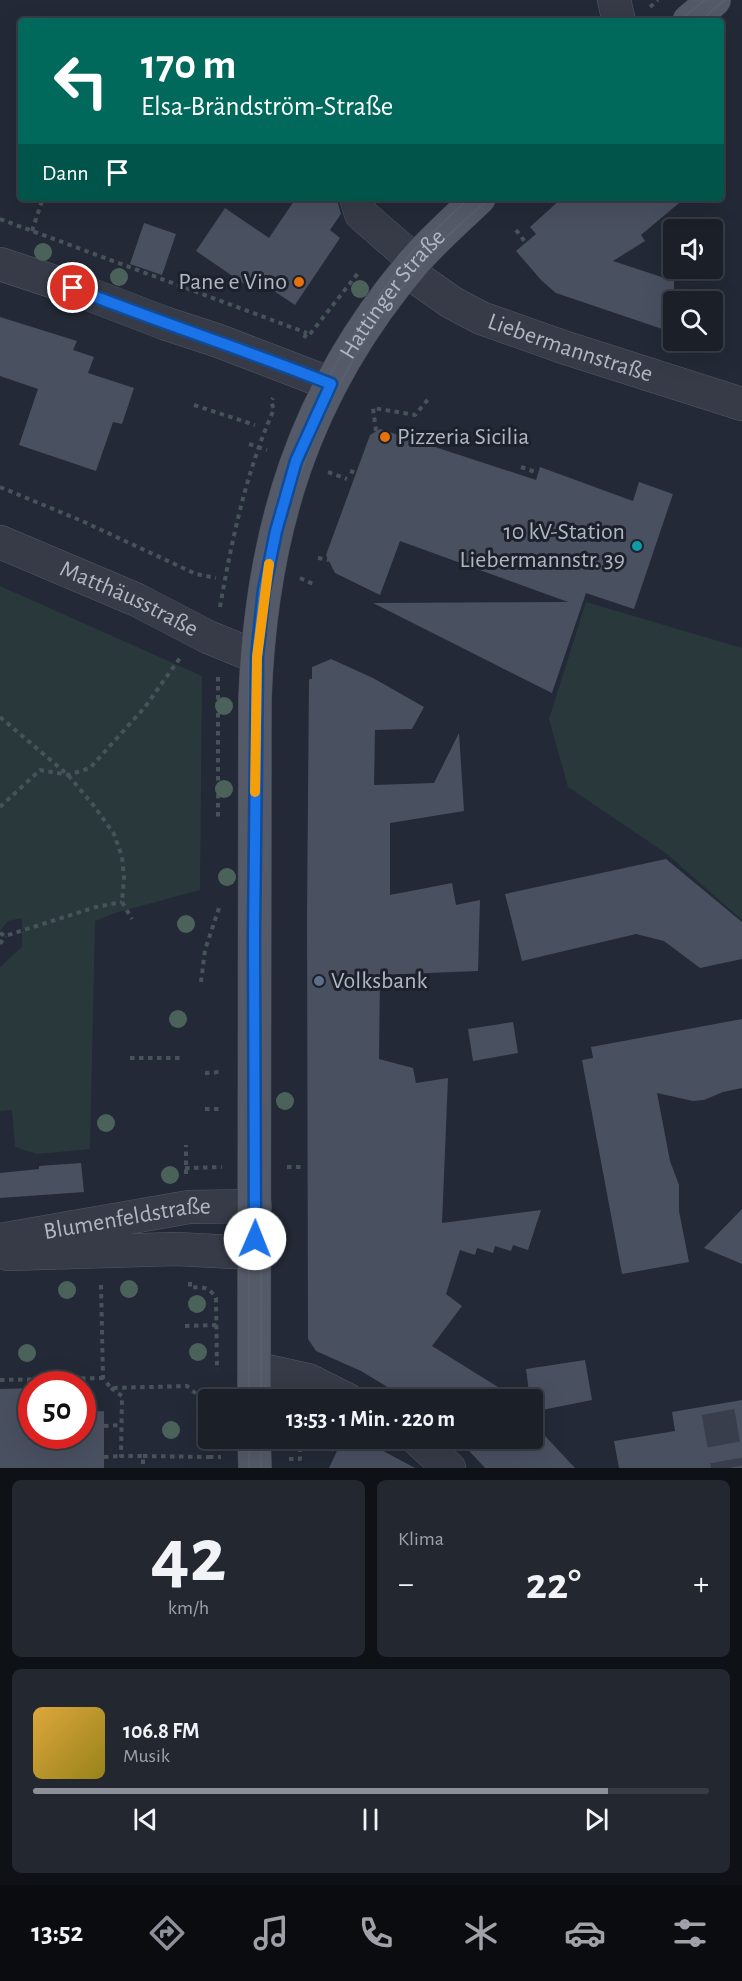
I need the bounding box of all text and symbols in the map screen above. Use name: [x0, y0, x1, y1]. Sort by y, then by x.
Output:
icon: left: [42, 42, 120, 120]
text: 170 m: [141, 44, 236, 86]
text: Elsa-Brändström-Straße: [141, 93, 393, 120]
icon: arrive: [101, 156, 134, 189]
text: Dann: [42, 162, 89, 184]
map controls: [663, 219, 723, 351]
button: sound: [663, 219, 723, 279]
street label: Hattinger Straße: [336, 225, 450, 363]
pin: [47, 262, 98, 313]
place label: Pane e Vino: [178, 270, 287, 294]
icon: arrive: [56, 271, 89, 304]
marker: Pane e Vino: [292, 275, 306, 289]
button: search: [663, 291, 723, 351]
street label: Liebermannstraße: [485, 309, 656, 387]
place label: Pizzeria Sicilia: [397, 425, 529, 449]
marker: Pizzeria Sicilia: [378, 430, 392, 444]
place label: 10 kV-Station Liebermannstr. 39: [460, 520, 625, 572]
marker: 10 kV-Station Liebermannstr. 39: [630, 539, 644, 553]
street label: Matthäusstraße: [56, 557, 202, 642]
place label: Volksbank: [331, 969, 428, 993]
marker: Volksbank: [312, 974, 326, 988]
street label: Blumenfeldstraße: [42, 1195, 211, 1244]
position arrow: [223, 1207, 287, 1271]
speed limit sign: 50: [18, 1371, 96, 1449]
text: 13:53 · 1 Min. · 220 m: [286, 1408, 455, 1430]
text: 42: [151, 1518, 226, 1596]
text: Klima: [398, 1529, 444, 1549]
text: 22°: [526, 1562, 581, 1607]
text: −: [398, 1568, 414, 1601]
text: +: [693, 1568, 709, 1601]
text: km/h: [168, 1598, 209, 1618]
text: 106.8 FM: [123, 1720, 200, 1742]
text: Musik: [123, 1746, 170, 1766]
icon: previous: [129, 1803, 162, 1836]
icon: pause: [354, 1803, 387, 1836]
icon: next: [580, 1803, 613, 1836]
icon: directions: [146, 1912, 188, 1954]
icon: music: [250, 1912, 292, 1954]
icon: phone: [355, 1912, 397, 1954]
icon: climate: [460, 1912, 502, 1954]
icon: car: [564, 1912, 606, 1954]
icon: filters: [669, 1912, 711, 1954]
text: 13:52: [31, 1919, 83, 1946]

